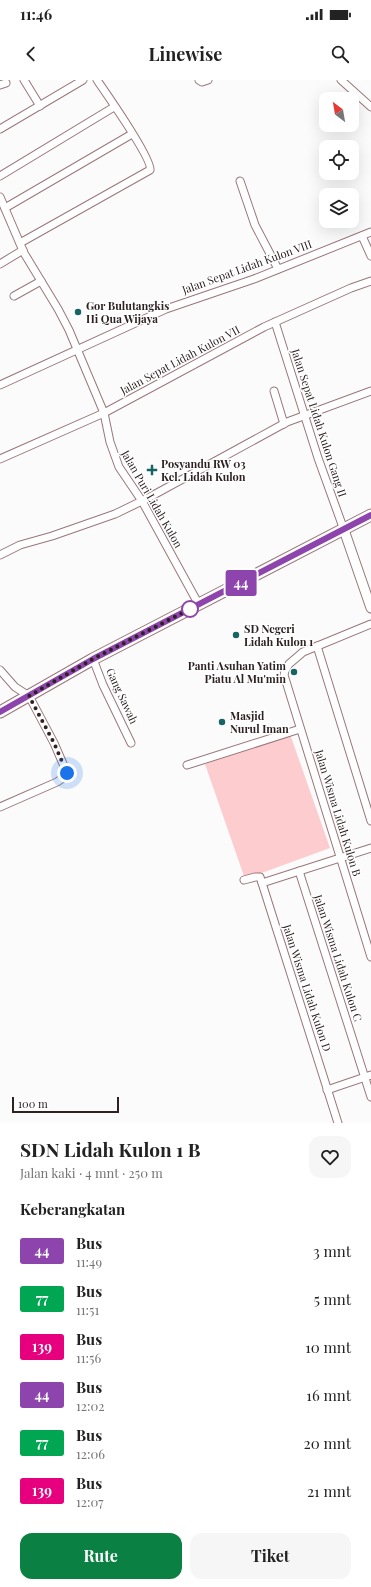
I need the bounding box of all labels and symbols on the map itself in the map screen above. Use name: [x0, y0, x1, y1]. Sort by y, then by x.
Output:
north arrow: [319, 92, 359, 132]
street label: Jalan Sepat Lidah Kulon VIII: [179, 236, 314, 297]
place label: Gor Bulutangkis Hi Qua Wijaya: [86, 298, 169, 326]
marker: Gor Bulutangkis Hi Qua Wijaya: [73, 307, 83, 317]
street label: Jalan Sepat Lidah Kulon VII: [117, 322, 242, 398]
street label: Jalan Sepat Lidah Kulon Gang II: [288, 346, 351, 499]
street label: Jalan Puri Lidah Kulon: [118, 446, 187, 551]
place label: Posyandu RW 03 Kel. Lidah Kulon: [161, 456, 246, 484]
marker: Posyandu RW 03 Kel. Lidah Kulon: [146, 464, 158, 476]
line badge: 44: [223, 570, 259, 596]
unlabelled marker: [181, 600, 199, 618]
place label: SD Negeri Lidah Kulon 1: [244, 621, 313, 649]
marker: SD Negeri Lidah Kulon 1: [231, 630, 241, 640]
place label: Panti Asuhan Yatim Piatu Al Mu'min: [188, 658, 286, 686]
street label: Gang Sawah: [103, 665, 142, 727]
marker: Panti Asuhan Yatim Piatu Al Mu'min: [289, 667, 299, 677]
place label: Masjid Nurul Iman: [230, 708, 289, 736]
marker: Masjid Nurul Iman: [217, 717, 227, 727]
street label: Jalan Wisma Lidah Kulon B: [312, 747, 365, 878]
your location: [57, 763, 77, 783]
street label: Jalan Wisma Lidah Kulon C: [311, 892, 366, 1023]
street label: Jalan Wisma Lidah Kulon D: [280, 921, 335, 1053]
scale bar: [12, 1095, 119, 1114]

